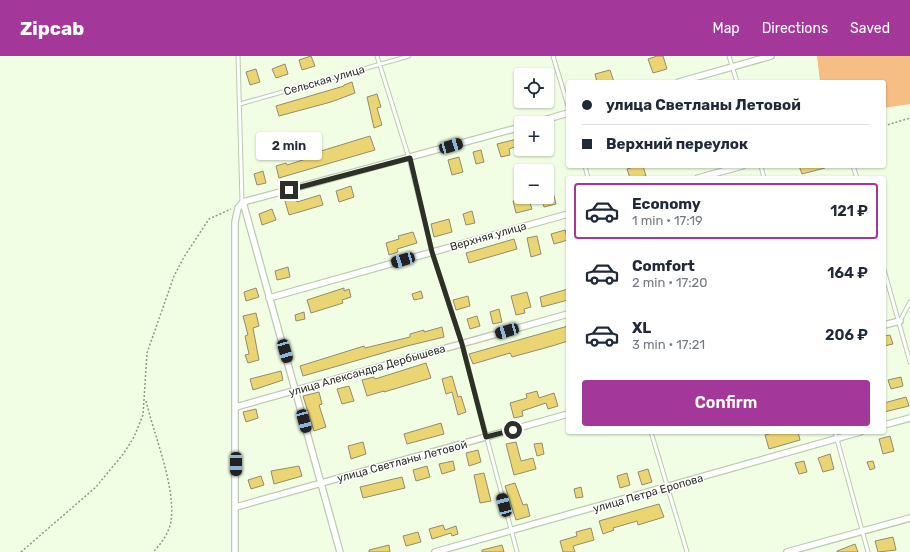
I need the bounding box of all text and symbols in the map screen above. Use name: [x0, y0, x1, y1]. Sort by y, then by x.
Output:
text: Zipcab: [20, 17, 84, 40]
text: Map: [713, 20, 740, 37]
text: Directions: [762, 20, 828, 37]
text: Saved: [850, 20, 890, 37]
street label: Сельская улица: [282, 63, 366, 98]
map controls: [514, 68, 554, 204]
button: locate: [514, 68, 554, 108]
text: улица Светланы Летовой: [606, 96, 801, 114]
button: +: [514, 116, 554, 156]
callout: 2 min: [256, 132, 322, 160]
text: Верхний переулок: [606, 135, 748, 153]
car: [438, 137, 464, 155]
text: 2 min: [272, 138, 306, 153]
button: −: [514, 164, 554, 204]
route end: [280, 181, 298, 199]
icon: car: [584, 193, 620, 229]
text: Economy: [632, 195, 701, 213]
text: 121 ₽: [830, 202, 868, 220]
text: 1 min · 17:19: [632, 213, 703, 228]
street label: Верхняя улица: [448, 219, 528, 254]
car: [390, 251, 416, 269]
icon: car: [584, 255, 620, 291]
text: Comfort: [632, 257, 695, 275]
text: 164 ₽: [827, 264, 868, 282]
text: 2 min · 17:20: [632, 275, 708, 290]
icon: car: [584, 317, 620, 353]
text: XL: [632, 319, 651, 337]
car: [494, 322, 520, 340]
text: 206 ₽: [825, 326, 868, 344]
text: 3 min · 17:21: [632, 337, 705, 352]
car: [276, 338, 294, 364]
street label: улица Александра Дербышева: [287, 342, 447, 399]
button: Confirm: [582, 380, 870, 426]
car: [295, 408, 313, 434]
route start: [504, 421, 522, 439]
street label: улица Светланы Летовой: [336, 438, 469, 485]
car: [230, 452, 242, 476]
street label: улица Петра Еропова: [592, 472, 705, 515]
car: [495, 492, 513, 518]

